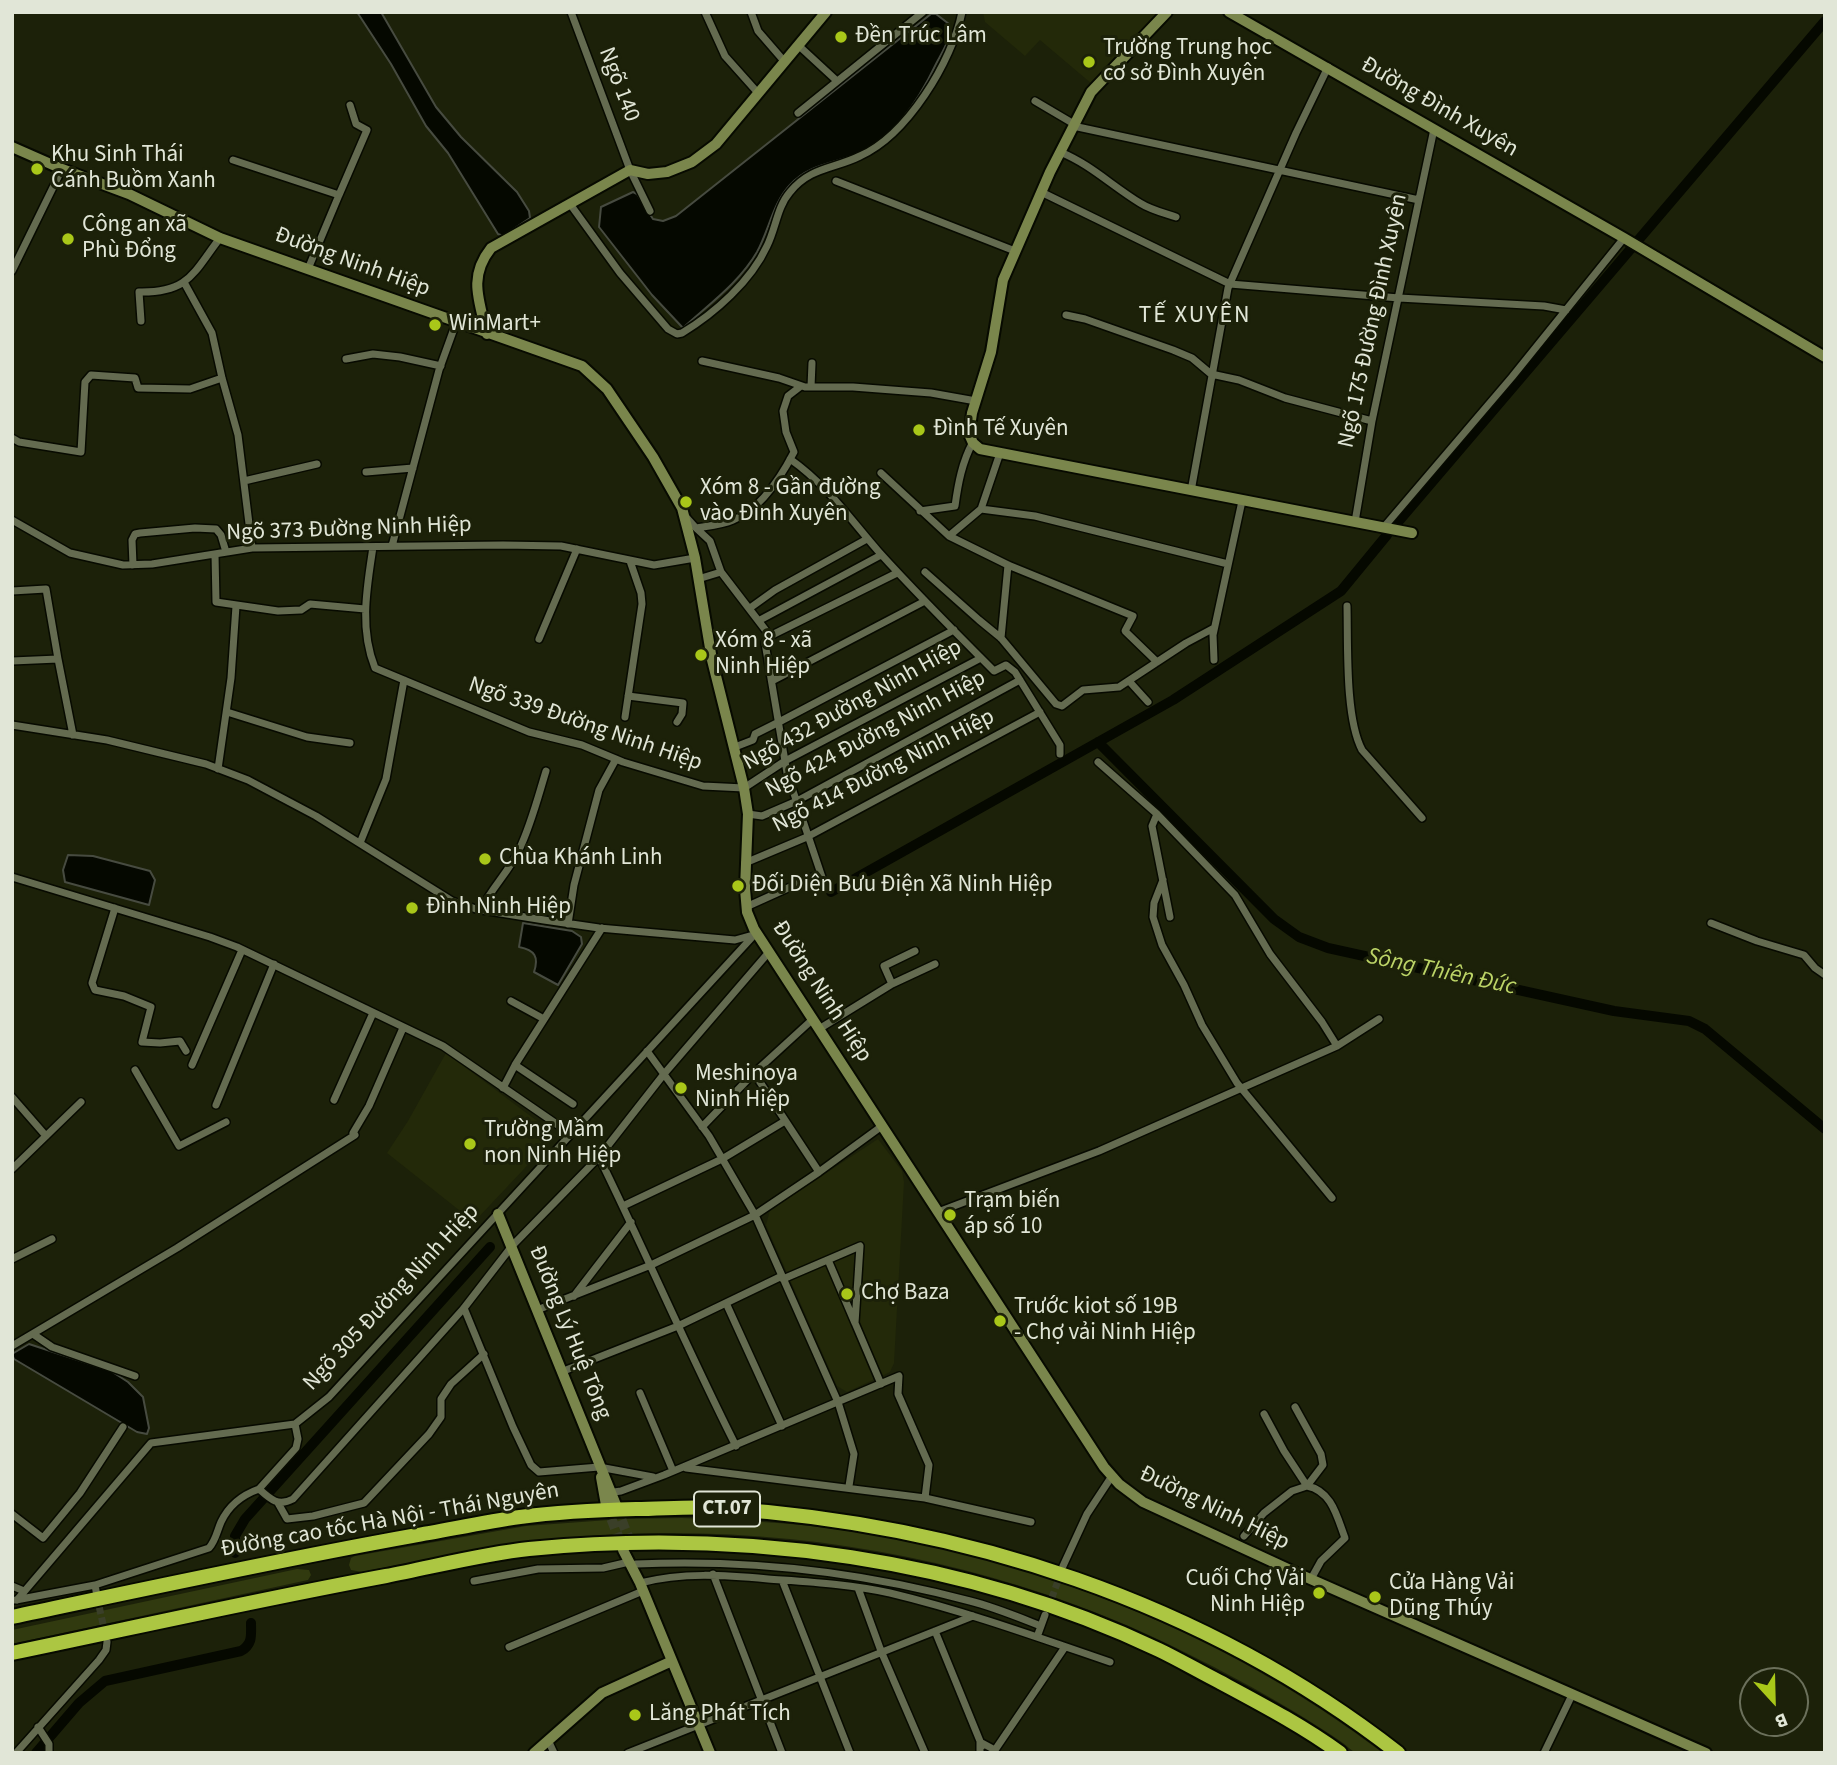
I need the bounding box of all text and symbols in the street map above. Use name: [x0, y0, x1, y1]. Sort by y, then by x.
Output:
place label: Đền Trúc Lâm: [855, 23, 987, 51]
marker: Đền Trúc Lâm: [833, 29, 849, 45]
place label: Trường Trung học cơ sở Đình Xuyên: [1103, 35, 1272, 89]
street label: Ngõ 140: [591, 44, 645, 126]
street label: Đường Đình Xuyên: [1355, 52, 1523, 164]
marker: Trường Trung học cơ sở Đình Xuyên: [1081, 54, 1097, 70]
place label: Khu Sinh Thái Cánh Buồm Xanh: [51, 142, 216, 196]
marker: Khu Sinh Thái Cánh Buồm Xanh: [29, 161, 45, 177]
street label: Ngõ 175 Đường Đình Xuyên: [1334, 191, 1414, 451]
place label: Công an xã Phù Đổng: [82, 212, 187, 266]
street label: Đường Ninh Hiệp: [271, 222, 433, 304]
marker: Công an xã Phù Đổng: [60, 231, 76, 247]
district label: TẾ XUYÊN: [1139, 303, 1251, 331]
place label: WinMart+: [449, 311, 541, 339]
marker: WinMart+: [427, 317, 443, 333]
place label: Đình Tế Xuyên: [933, 416, 1068, 444]
marker: Đình Tế Xuyên: [911, 422, 927, 438]
place label: Xóm 8 - Gần đường vào Đình Xuyên: [700, 475, 881, 529]
marker: Xóm 8 - Gần đường vào Đình Xuyên: [678, 494, 694, 510]
street label: Ngõ 373 Đường Ninh Hiệp: [226, 512, 472, 548]
place label: Xóm 8 - xã Ninh Hiệp: [715, 628, 812, 682]
street label: Ngõ 432 Đường Ninh Hiệp: [739, 634, 967, 778]
marker: Xóm 8 - xã Ninh Hiệp: [693, 647, 709, 663]
street label: Ngõ 424 Đường Ninh Hiệp: [761, 665, 991, 805]
street label: Ngõ 339 Đường Ninh Hiệp: [464, 672, 706, 778]
street label: Ngõ 414 Đường Ninh Hiệp: [768, 704, 1000, 840]
place label: Chùa Khánh Linh: [499, 845, 662, 873]
marker: Chùa Khánh Linh: [477, 851, 493, 867]
place label: Đối Diện Bưu Điện Xã Ninh Hiệp: [752, 872, 1053, 900]
marker: Đối Diện Bưu Điện Xã Ninh Hiệp: [730, 878, 746, 894]
place label: Đình Ninh Hiệp: [426, 894, 571, 922]
marker: Đình Ninh Hiệp: [404, 900, 420, 916]
street label: Đường Ninh Hiệp: [765, 916, 877, 1068]
water label: Sông Thiên Đức: [1364, 943, 1518, 1003]
place label: Meshinoya Ninh Hiệp: [695, 1061, 798, 1115]
marker: Meshinoya Ninh Hiệp: [673, 1080, 689, 1096]
place label: Trường Mầm non Ninh Hiệp: [484, 1117, 621, 1171]
marker: Trường Mầm non Ninh Hiệp: [462, 1136, 478, 1152]
place label: Trạm biến áp số 10: [964, 1188, 1060, 1242]
street label: Ngõ 305 Đường Ninh Hiệp: [298, 1199, 486, 1397]
marker: Trạm biến áp số 10: [942, 1207, 958, 1223]
street label: Đường Lý Huệ Tông: [522, 1242, 616, 1424]
place label: Chợ Baza: [861, 1280, 950, 1308]
marker: Chợ Baza: [839, 1286, 855, 1302]
place label: Trước kiot số 19B - Chợ vải Ninh Hiệp: [1014, 1294, 1196, 1348]
marker: Trước kiot số 19B - Chợ vải Ninh Hiệp: [992, 1313, 1008, 1329]
street label: Đường Ninh Hiệp: [1135, 1461, 1293, 1557]
street label: Đường cao tốc Hà Nội - Thái Nguyên: [219, 1478, 561, 1564]
road number: CT.07: [694, 1492, 760, 1526]
place label: Cuối Chợ Vải Ninh Hiệp: [1186, 1566, 1305, 1620]
place label: Cửa Hàng Vải Dũng Thúy: [1389, 1570, 1514, 1624]
marker: Cuối Chợ Vải Ninh Hiệp: [1311, 1585, 1327, 1601]
marker: Cửa Hàng Vải Dũng Thúy: [1367, 1589, 1383, 1605]
north arrow: [1739, 1667, 1809, 1737]
place label: Lăng Phát Tích: [649, 1701, 791, 1729]
text: B: [1771, 1705, 1792, 1735]
marker: Lăng Phát Tích: [627, 1707, 643, 1723]

